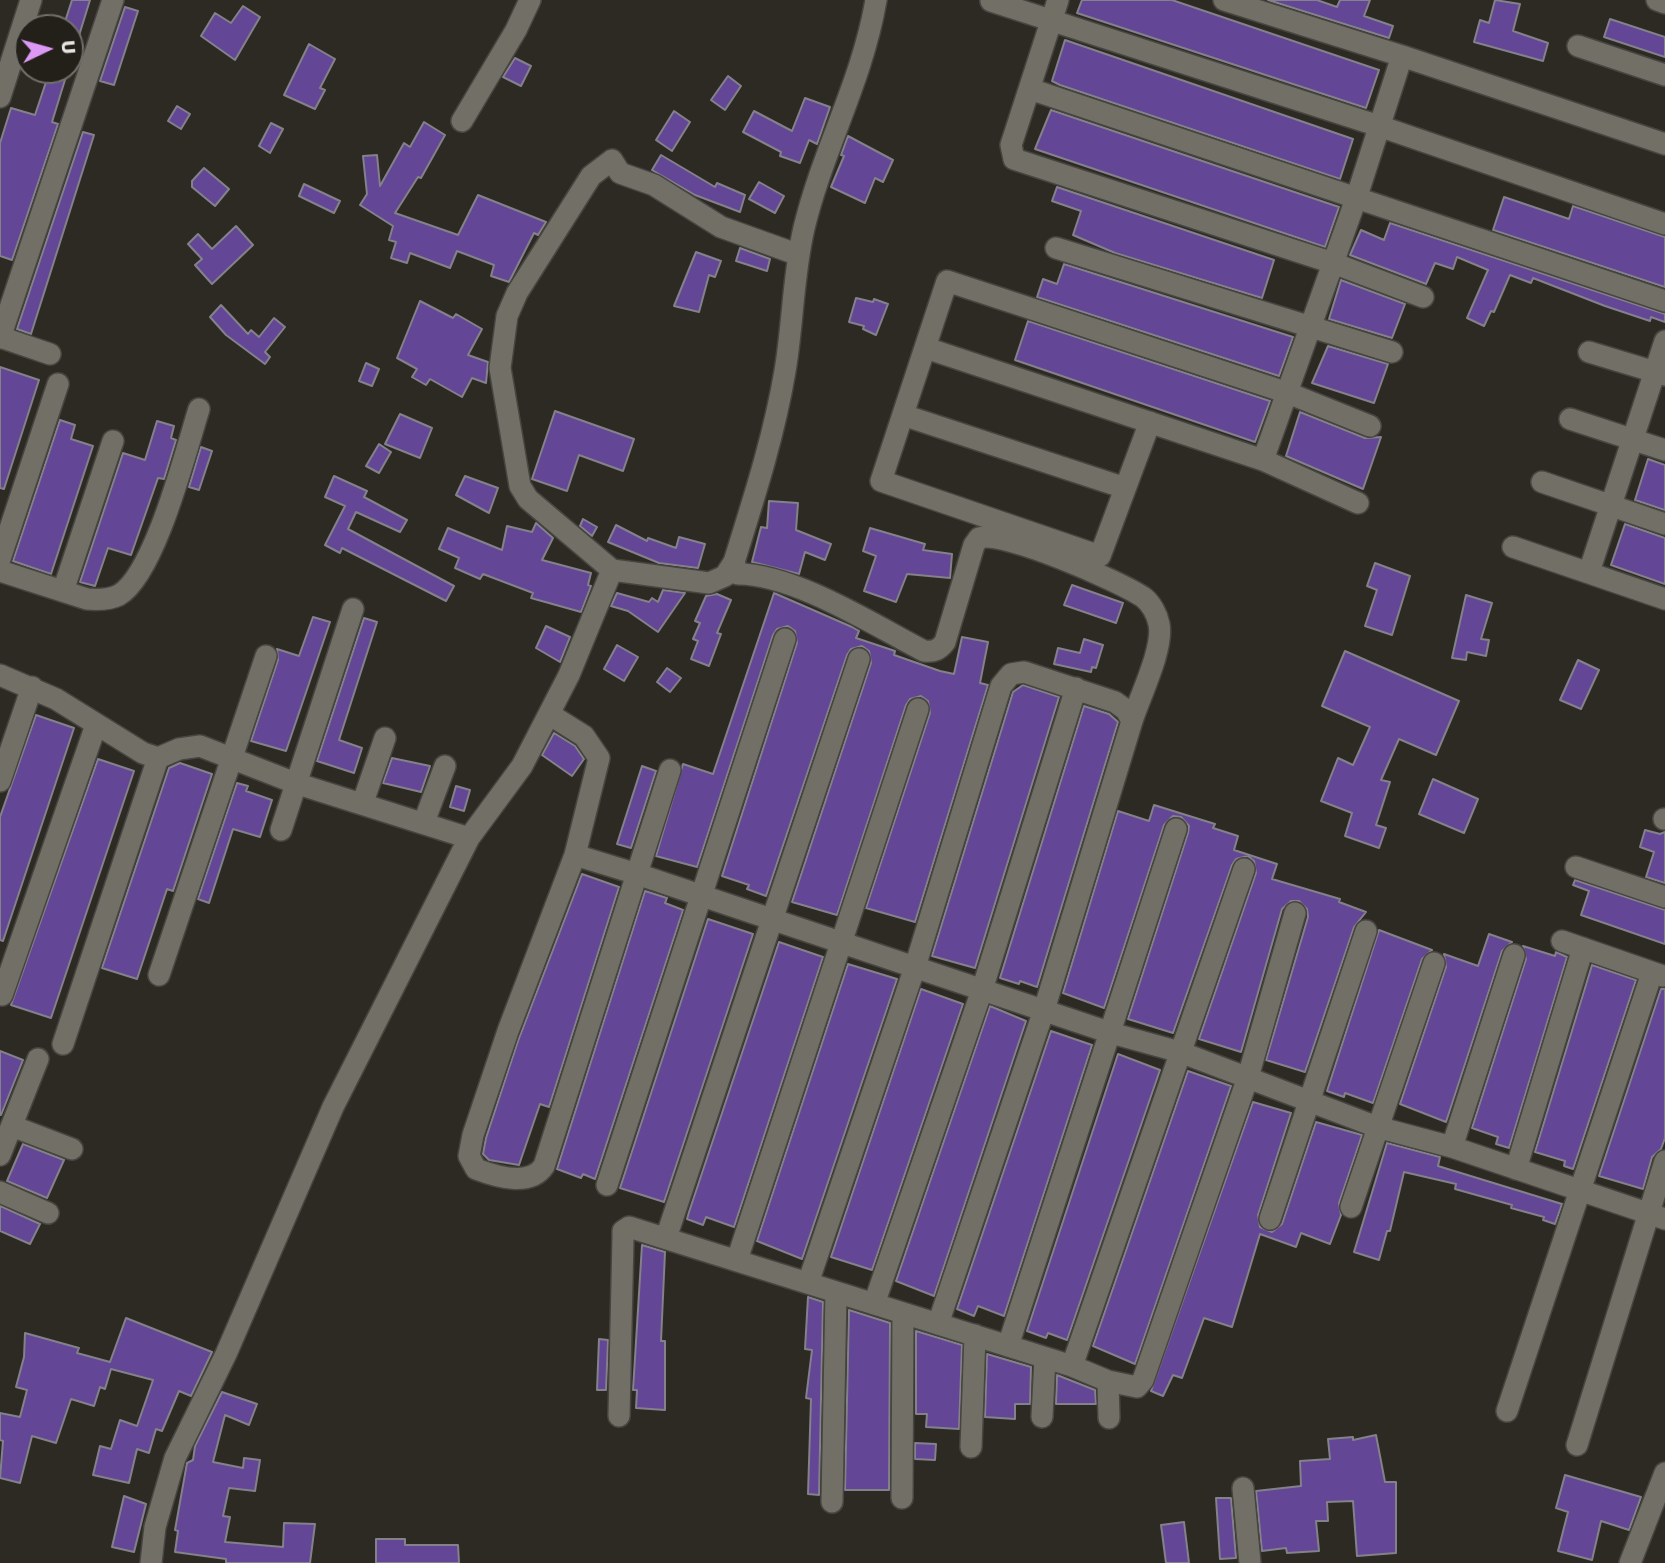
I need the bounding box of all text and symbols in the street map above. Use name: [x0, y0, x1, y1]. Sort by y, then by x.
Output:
north arrow: [14, 14, 84, 84]
text: U: [56, 39, 80, 55]

